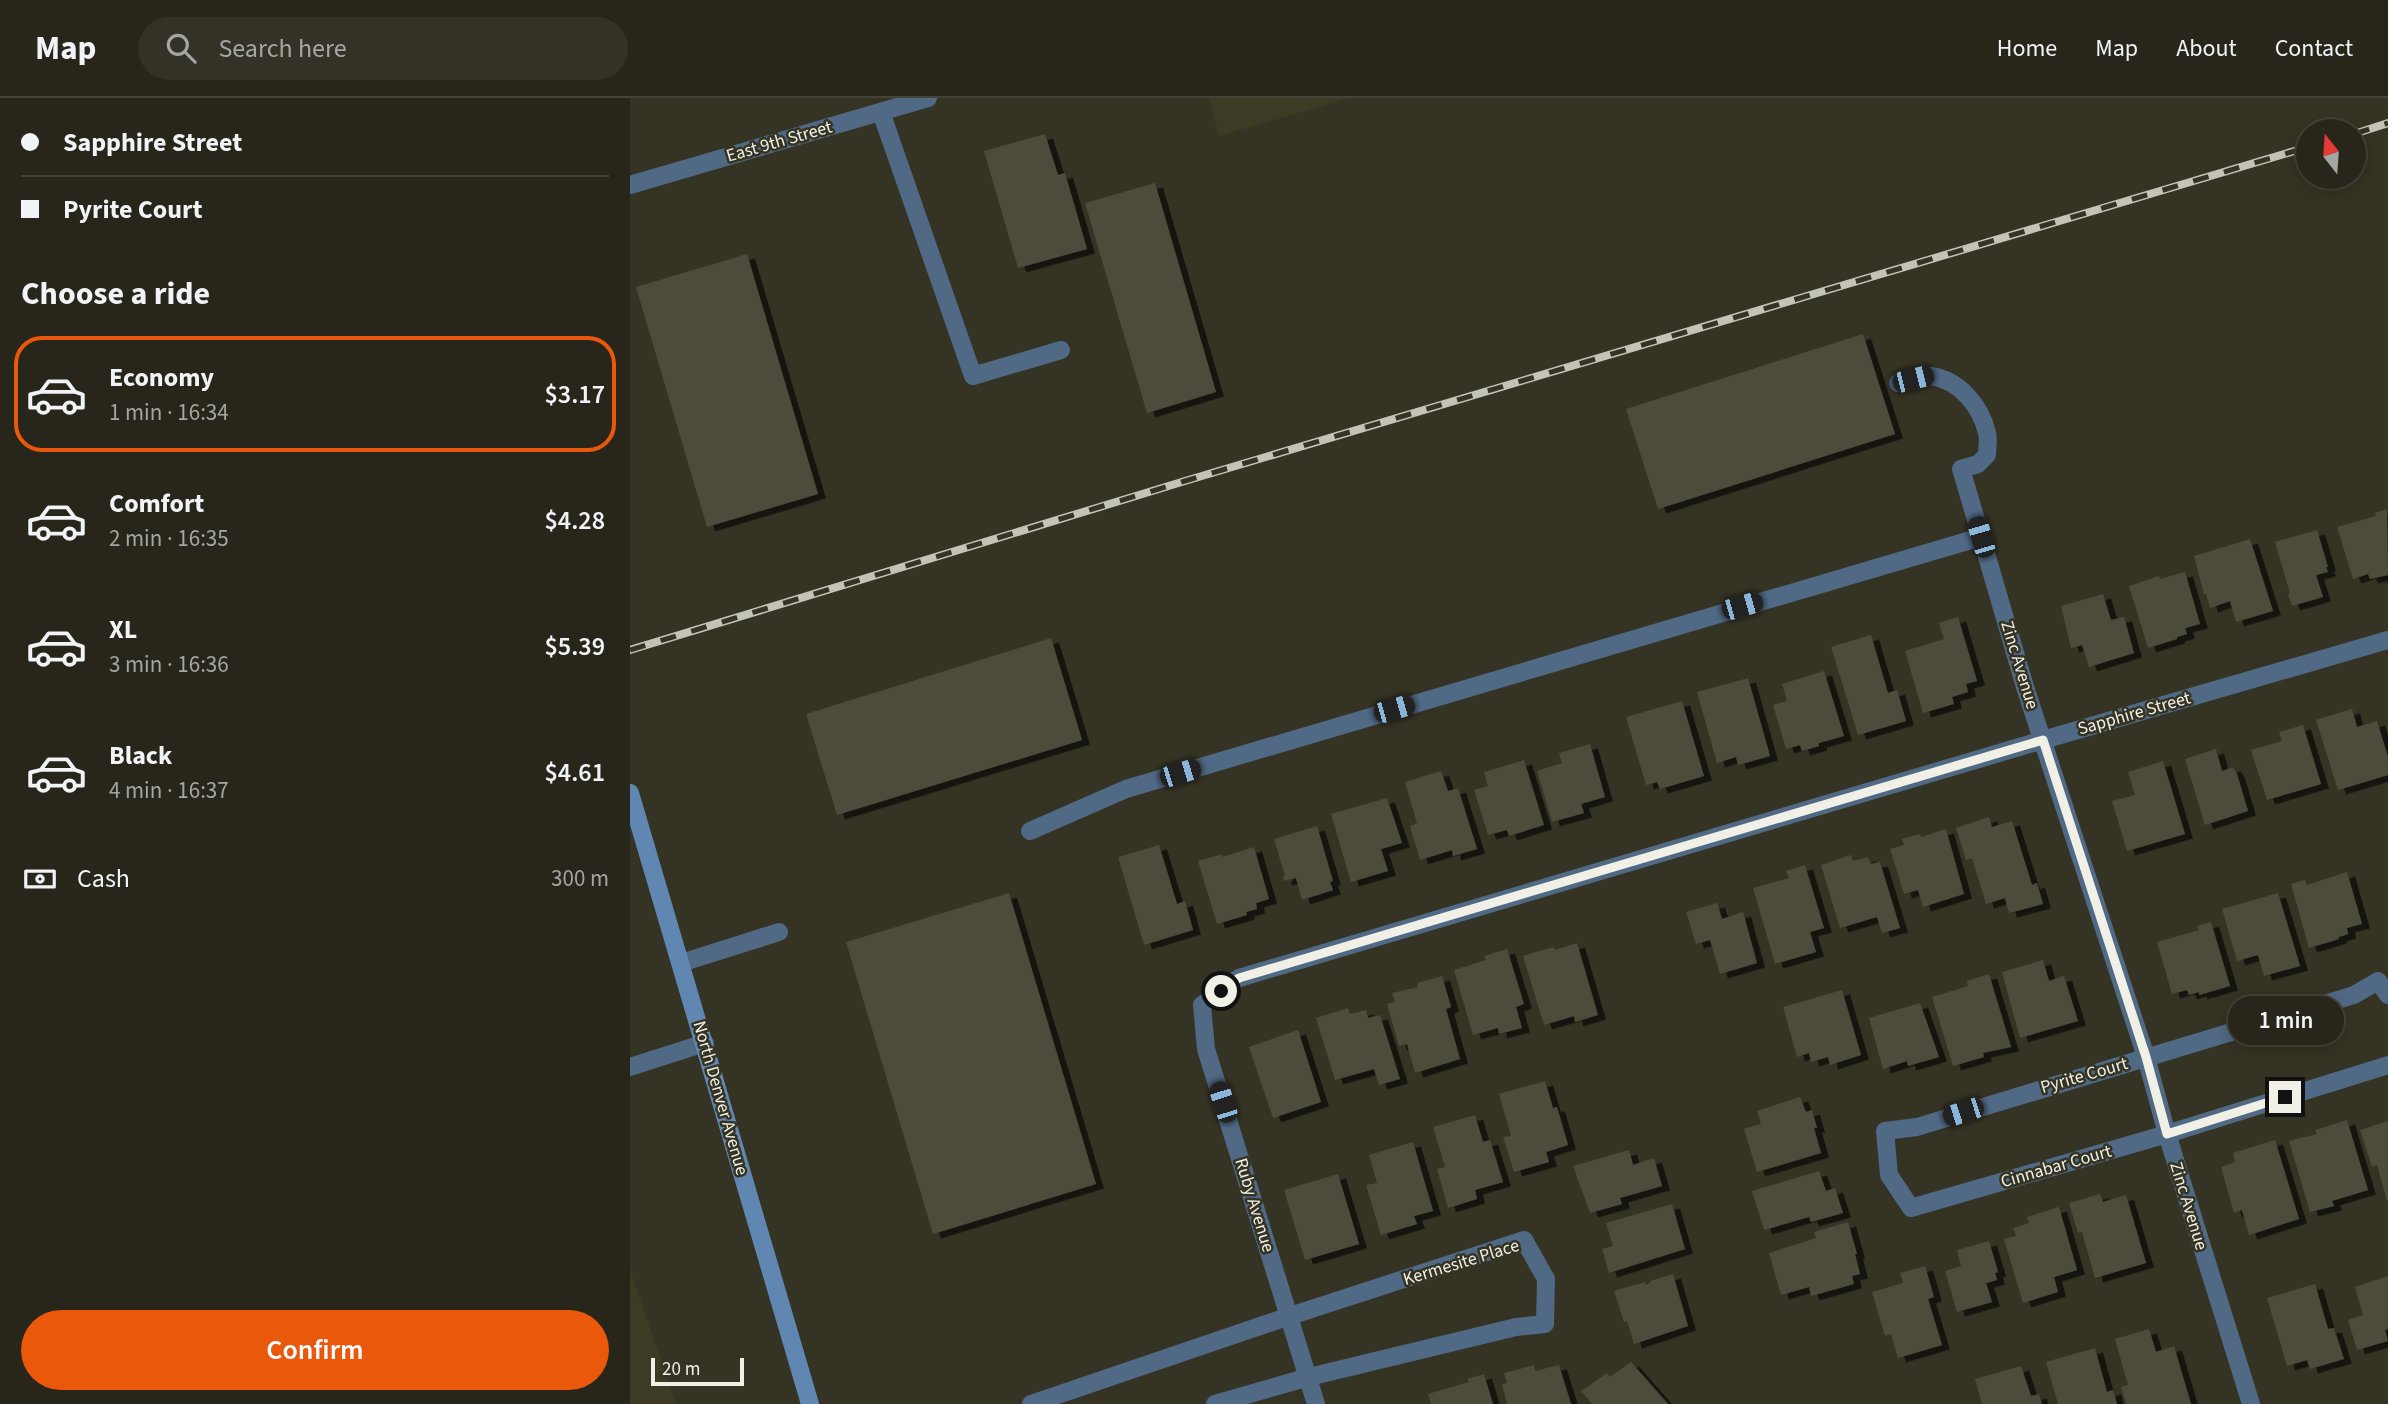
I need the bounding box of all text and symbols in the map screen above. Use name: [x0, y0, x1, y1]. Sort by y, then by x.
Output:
search box: [138, 17, 628, 80]
text: Map: [35, 25, 96, 72]
icon: search: [162, 29, 200, 67]
text: Search here: [218, 30, 347, 67]
text: Home: [1997, 31, 2057, 66]
text: Map: [2095, 31, 2138, 66]
text: About: [2176, 31, 2237, 66]
text: Contact: [2275, 31, 2353, 66]
street label: East 9th Street: [723, 114, 835, 169]
north arrow: [2296, 119, 2366, 189]
map controls: [2296, 119, 2366, 189]
text: Sapphire Street: [63, 124, 242, 161]
text: Pyrite Court: [63, 191, 202, 228]
text: Choose a ride: [21, 271, 210, 317]
text: Economy: [109, 359, 214, 396]
icon: car: [25, 363, 88, 426]
car: [1891, 364, 1936, 394]
text: $3.17: [544, 376, 605, 413]
text: 1 min · 16:34: [109, 396, 229, 429]
text: Comfort: [109, 485, 204, 522]
icon: car: [25, 489, 88, 552]
text: $4.28: [544, 502, 605, 539]
car: [1966, 514, 1997, 560]
text: 2 min · 16:35: [109, 522, 229, 555]
car: [1719, 590, 1766, 622]
text: XL: [109, 611, 137, 648]
icon: car: [25, 615, 88, 678]
street label: Zinc Avenue: [1994, 618, 2045, 713]
text: $5.39: [544, 628, 605, 665]
text: 3 min · 16:36: [109, 648, 229, 681]
street label: Sapphire Street: [2075, 685, 2194, 742]
car: [1371, 693, 1418, 725]
text: Black: [109, 737, 172, 774]
icon: car: [25, 741, 88, 804]
text: $4.61: [544, 754, 605, 791]
car: [1157, 757, 1204, 789]
text: 4 min · 16:37: [109, 774, 229, 807]
icon: cash: [21, 860, 59, 898]
text: Cash: [77, 860, 130, 897]
text: 300 m: [551, 862, 609, 895]
route start: [1205, 975, 1237, 1007]
callout: 1 min: [2227, 996, 2343, 1044]
text: 1 min: [2259, 1004, 2313, 1037]
street label: North Denver Avenue: [687, 1018, 755, 1178]
street label: Pyrite Court: [2038, 1051, 2131, 1100]
car: [1207, 1079, 1240, 1125]
route end: [2269, 1081, 2301, 1113]
car: [1940, 1096, 1987, 1128]
street label: Cinnabar Court: [1998, 1139, 2114, 1194]
street label: Ruby Avenue: [1228, 1155, 1281, 1255]
street label: Zinc Avenue: [2163, 1159, 2214, 1254]
street label: Kermesite Place: [1400, 1233, 1522, 1292]
button: Confirm: [21, 1310, 609, 1390]
scale bar: [651, 1355, 744, 1387]
text: 20 m: [662, 1356, 700, 1383]

